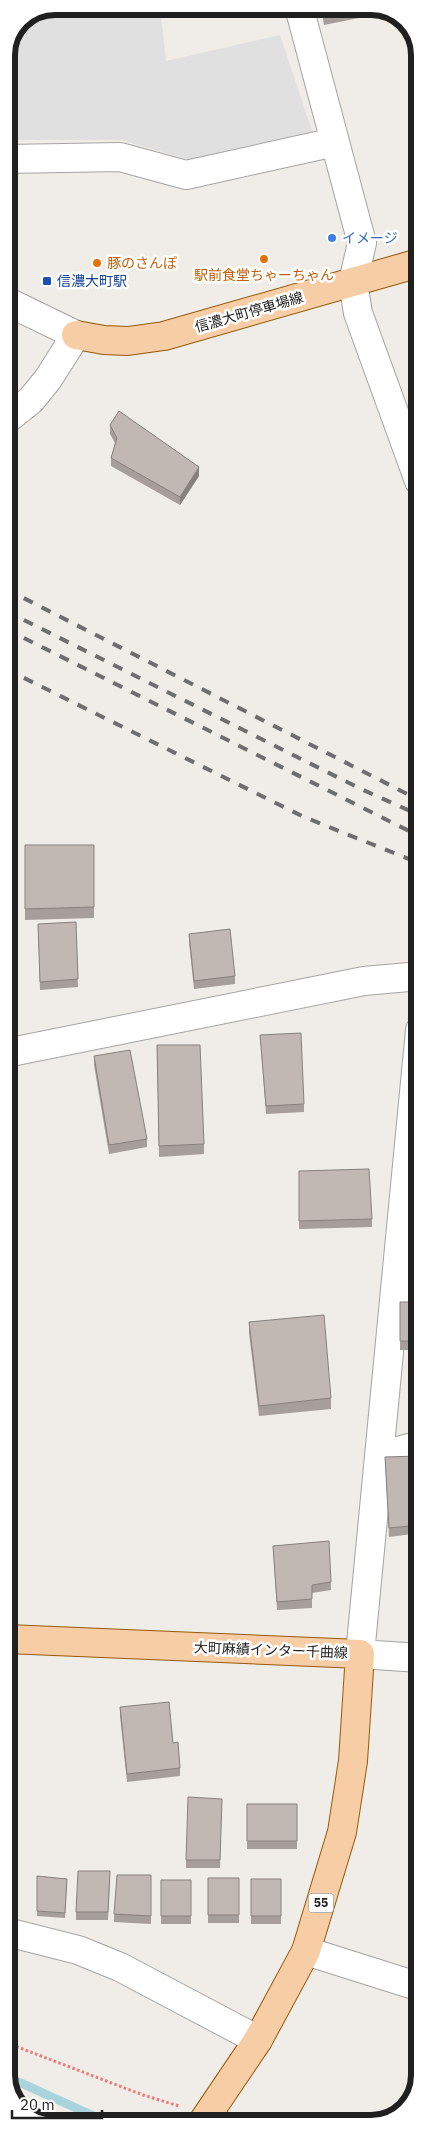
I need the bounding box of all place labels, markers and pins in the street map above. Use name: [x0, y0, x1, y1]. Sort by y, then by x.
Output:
place label: イメージ: [342, 229, 398, 247]
marker: イメージ: [326, 232, 338, 244]
marker: 駅前食堂ちゃーちゃん: [258, 253, 270, 265]
place label: 豚のさんぽ: [107, 254, 177, 272]
marker: 豚のさんぽ: [91, 257, 103, 269]
place label: 駅前食堂ちゃーちゃん: [194, 266, 334, 284]
place label: 信濃大町駅: [57, 272, 127, 290]
marker: 信濃大町駅: [41, 275, 53, 287]

